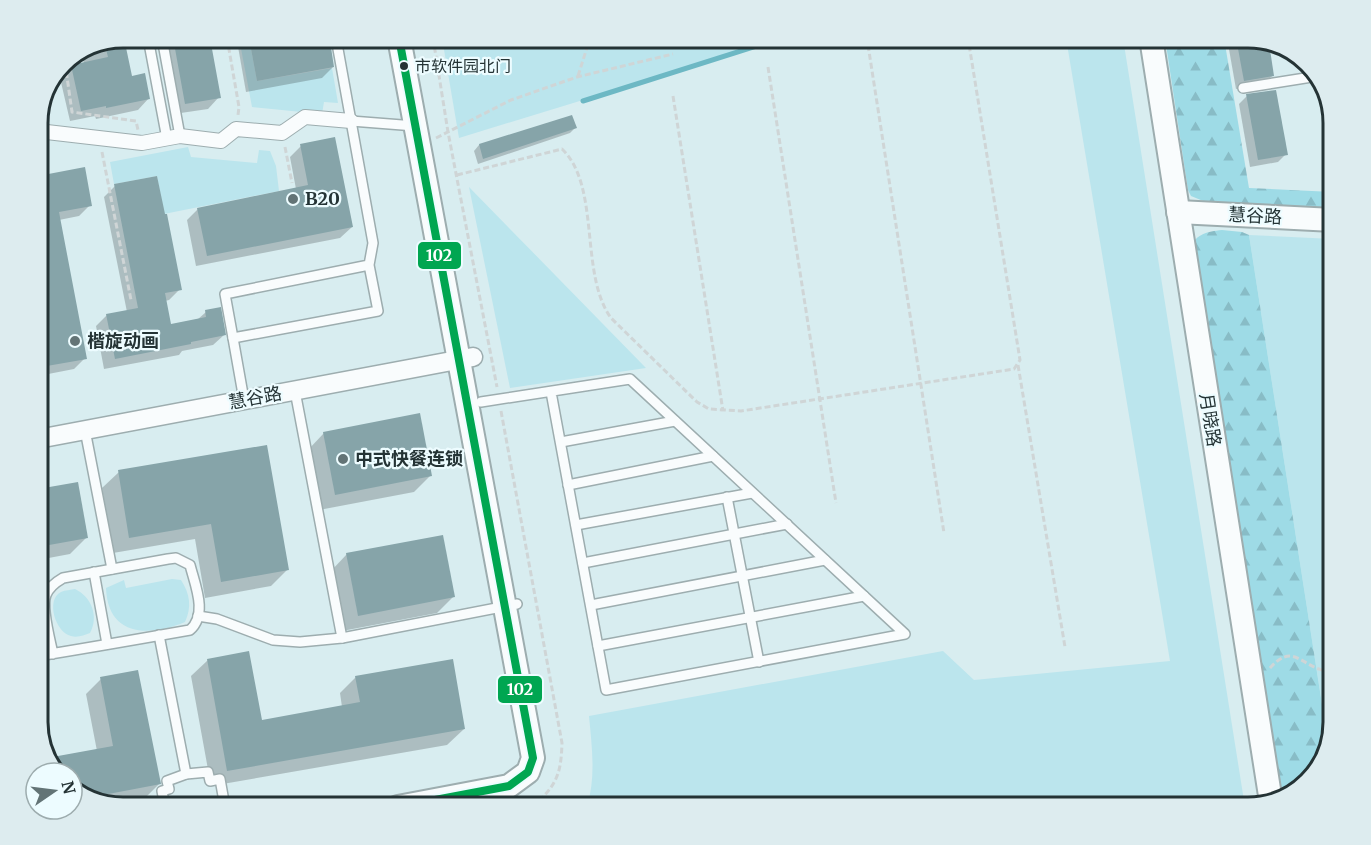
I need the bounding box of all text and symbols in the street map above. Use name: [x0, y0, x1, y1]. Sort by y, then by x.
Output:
place label: 市软件园北门: [415, 56, 511, 76]
marker: 市软件园北门: [398, 60, 410, 72]
place label: B20: [305, 187, 340, 210]
marker: B20: [286, 192, 300, 206]
street label: 慧谷路: [1227, 203, 1283, 228]
line badge: 102: [417, 241, 462, 270]
text: 102: [426, 245, 452, 265]
place label: 楷旋动画: [87, 329, 159, 352]
marker: 楷旋动画: [68, 334, 82, 348]
street label: 慧谷路: [226, 381, 284, 414]
street label: 月晓路: [1195, 391, 1226, 448]
place label: 中式快餐连锁: [355, 447, 463, 470]
marker: 中式快餐连锁: [336, 452, 350, 466]
line badge: 102: [497, 675, 543, 704]
text: 102: [507, 679, 533, 699]
north arrow: [24, 761, 84, 821]
text: N: [57, 779, 80, 796]

